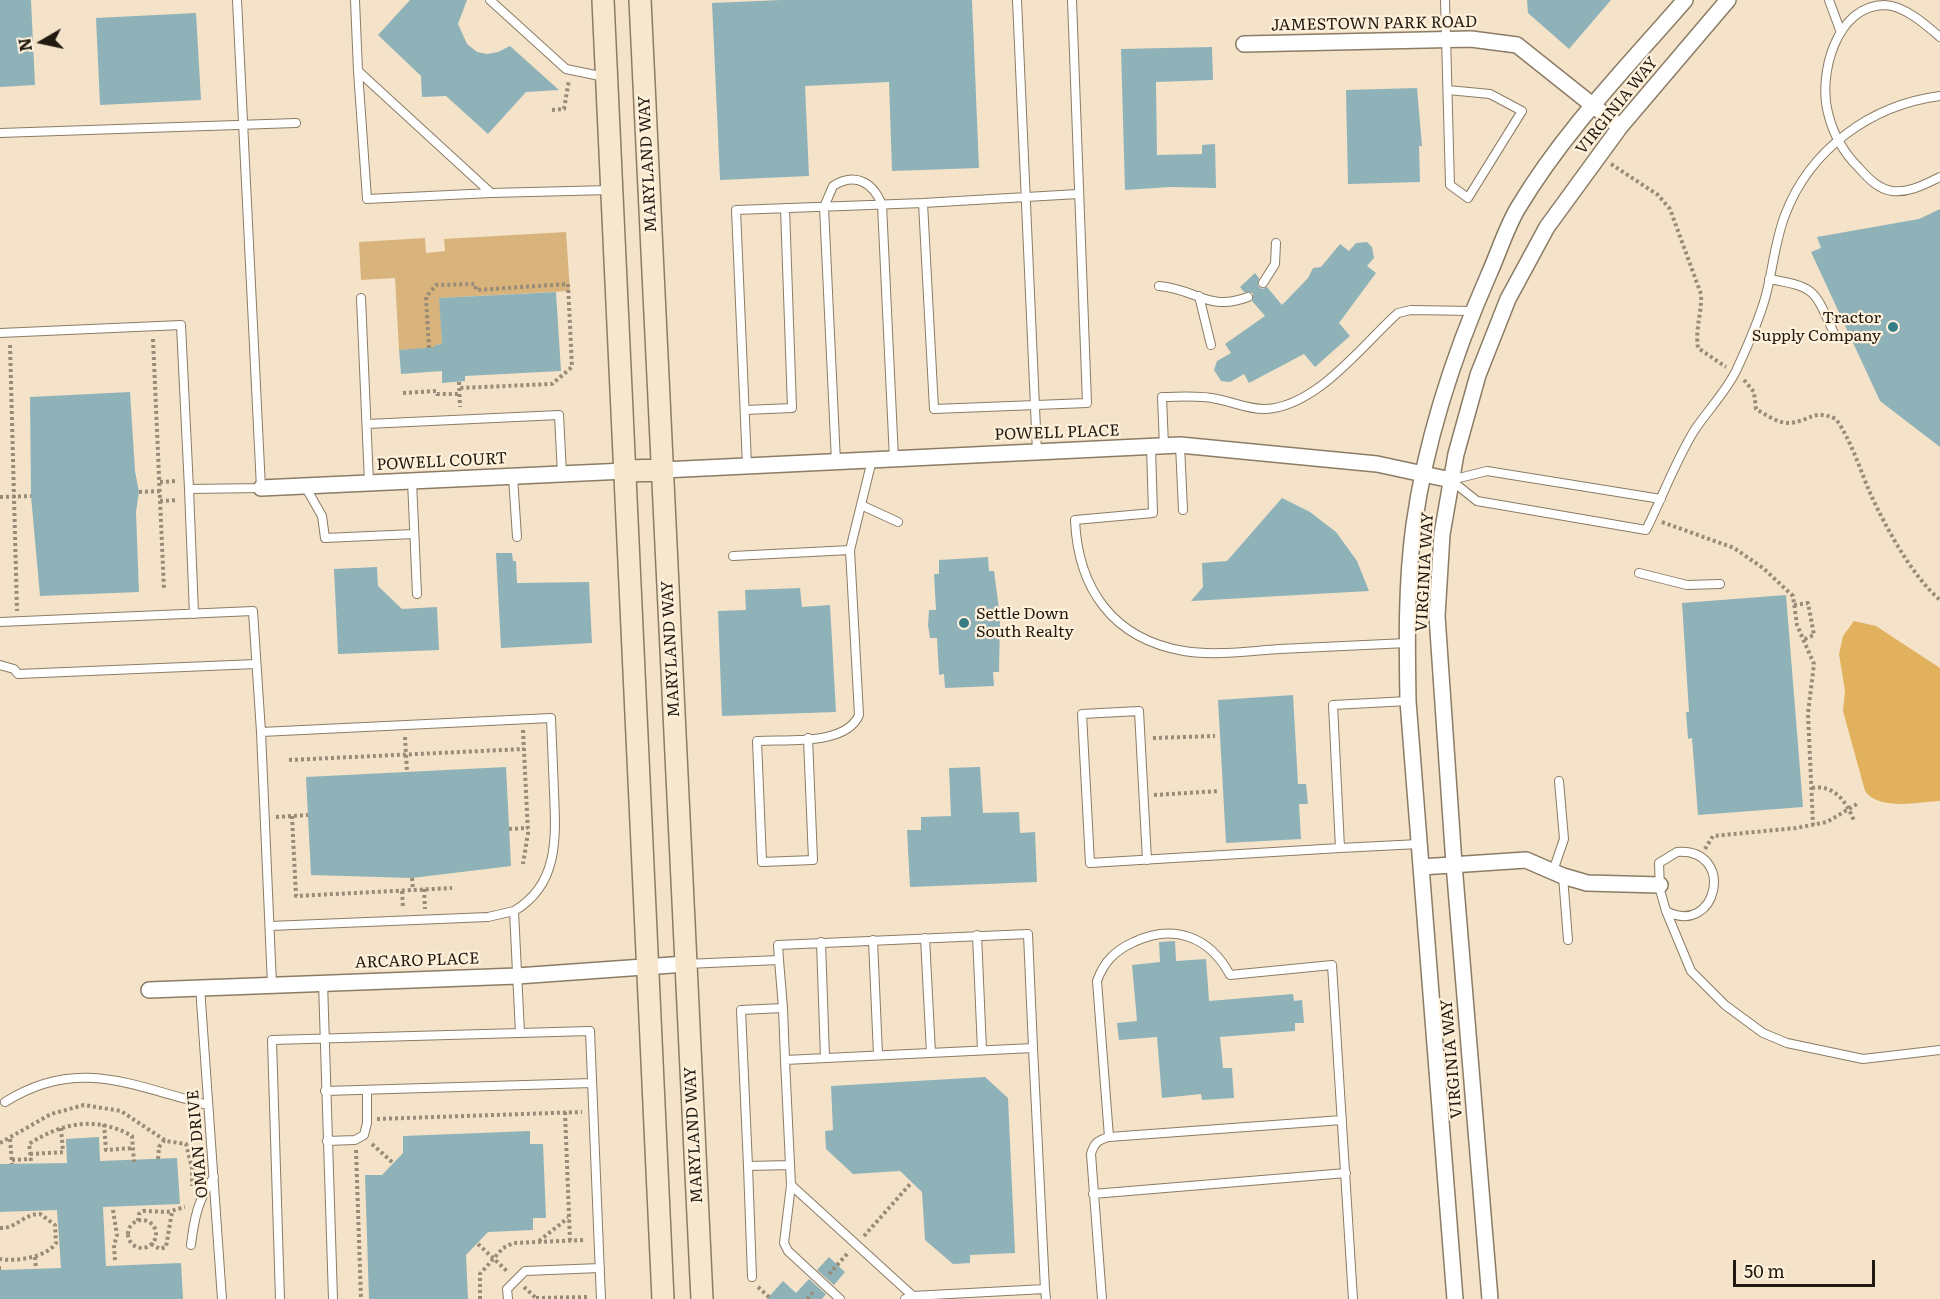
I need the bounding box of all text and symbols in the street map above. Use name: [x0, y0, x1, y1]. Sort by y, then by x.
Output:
north arrow: [12, 12, 72, 72]
street label: JAMESTOWN PARK ROAD: [1271, 13, 1477, 35]
text: N: [11, 36, 37, 53]
street label: VIRGINIA WAY: [1572, 53, 1662, 159]
street label: MARYLAND WAY: [635, 95, 661, 233]
place label: Tractor Supply Company: [1752, 308, 1881, 346]
marker: Tractor Supply Company: [1886, 320, 1900, 334]
street label: POWELL PLACE: [994, 421, 1120, 445]
street label: POWELL COURT: [376, 449, 508, 475]
street label: VIRGINIA WAY: [1412, 512, 1438, 632]
street label: MARYLAND WAY: [658, 580, 684, 718]
place label: Settle Down South Realty: [976, 604, 1074, 642]
marker: Settle Down South Realty: [957, 616, 971, 630]
street label: ARCARO PLACE: [354, 949, 480, 973]
street label: VIRGINIA WAY: [1437, 998, 1467, 1120]
street label: MARYLAND WAY: [681, 1066, 707, 1204]
street label: OMAN DRIVE: [184, 1089, 212, 1199]
scale bar: [1736, 1248, 1878, 1286]
text: 50 m: [1744, 1257, 1785, 1284]

